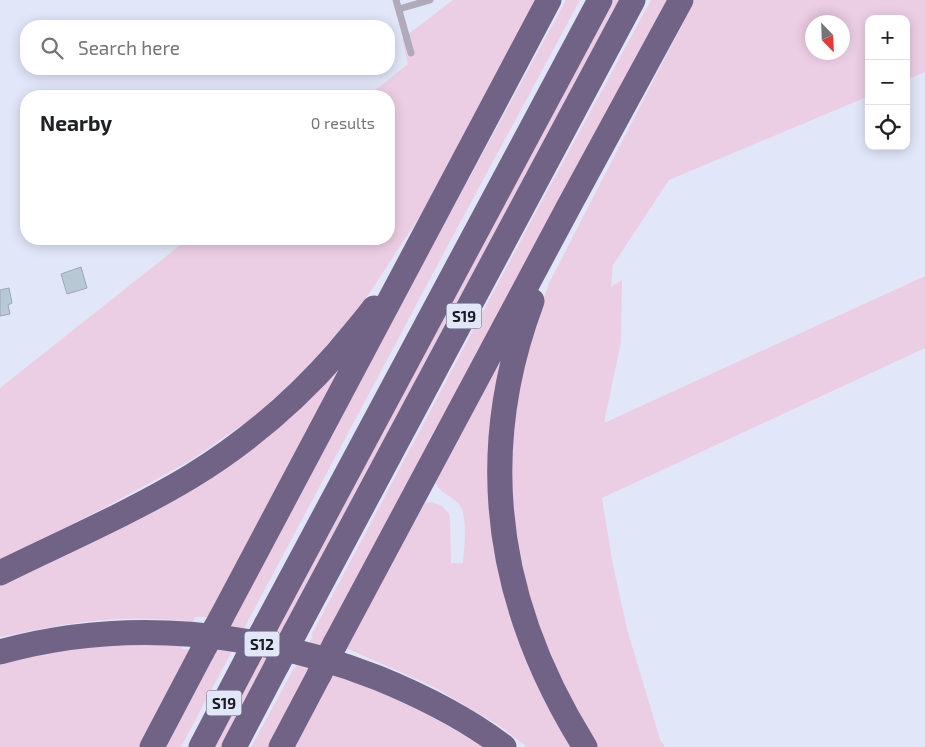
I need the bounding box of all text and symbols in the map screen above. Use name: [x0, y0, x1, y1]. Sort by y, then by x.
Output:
north arrow: [805, 15, 850, 60]
map controls: [865, 15, 910, 150]
button: +: [865, 15, 910, 60]
search box: [20, 20, 395, 75]
icon: search: [38, 34, 66, 62]
text: Search here: [78, 36, 180, 59]
button: −: [865, 60, 910, 105]
button: locate: [865, 105, 910, 150]
text: Nearby: [40, 110, 112, 135]
text: 0 results: [311, 113, 375, 132]
road number: S19: [446, 304, 482, 328]
road number: S12: [244, 632, 280, 656]
road number: S19: [206, 690, 242, 716]

